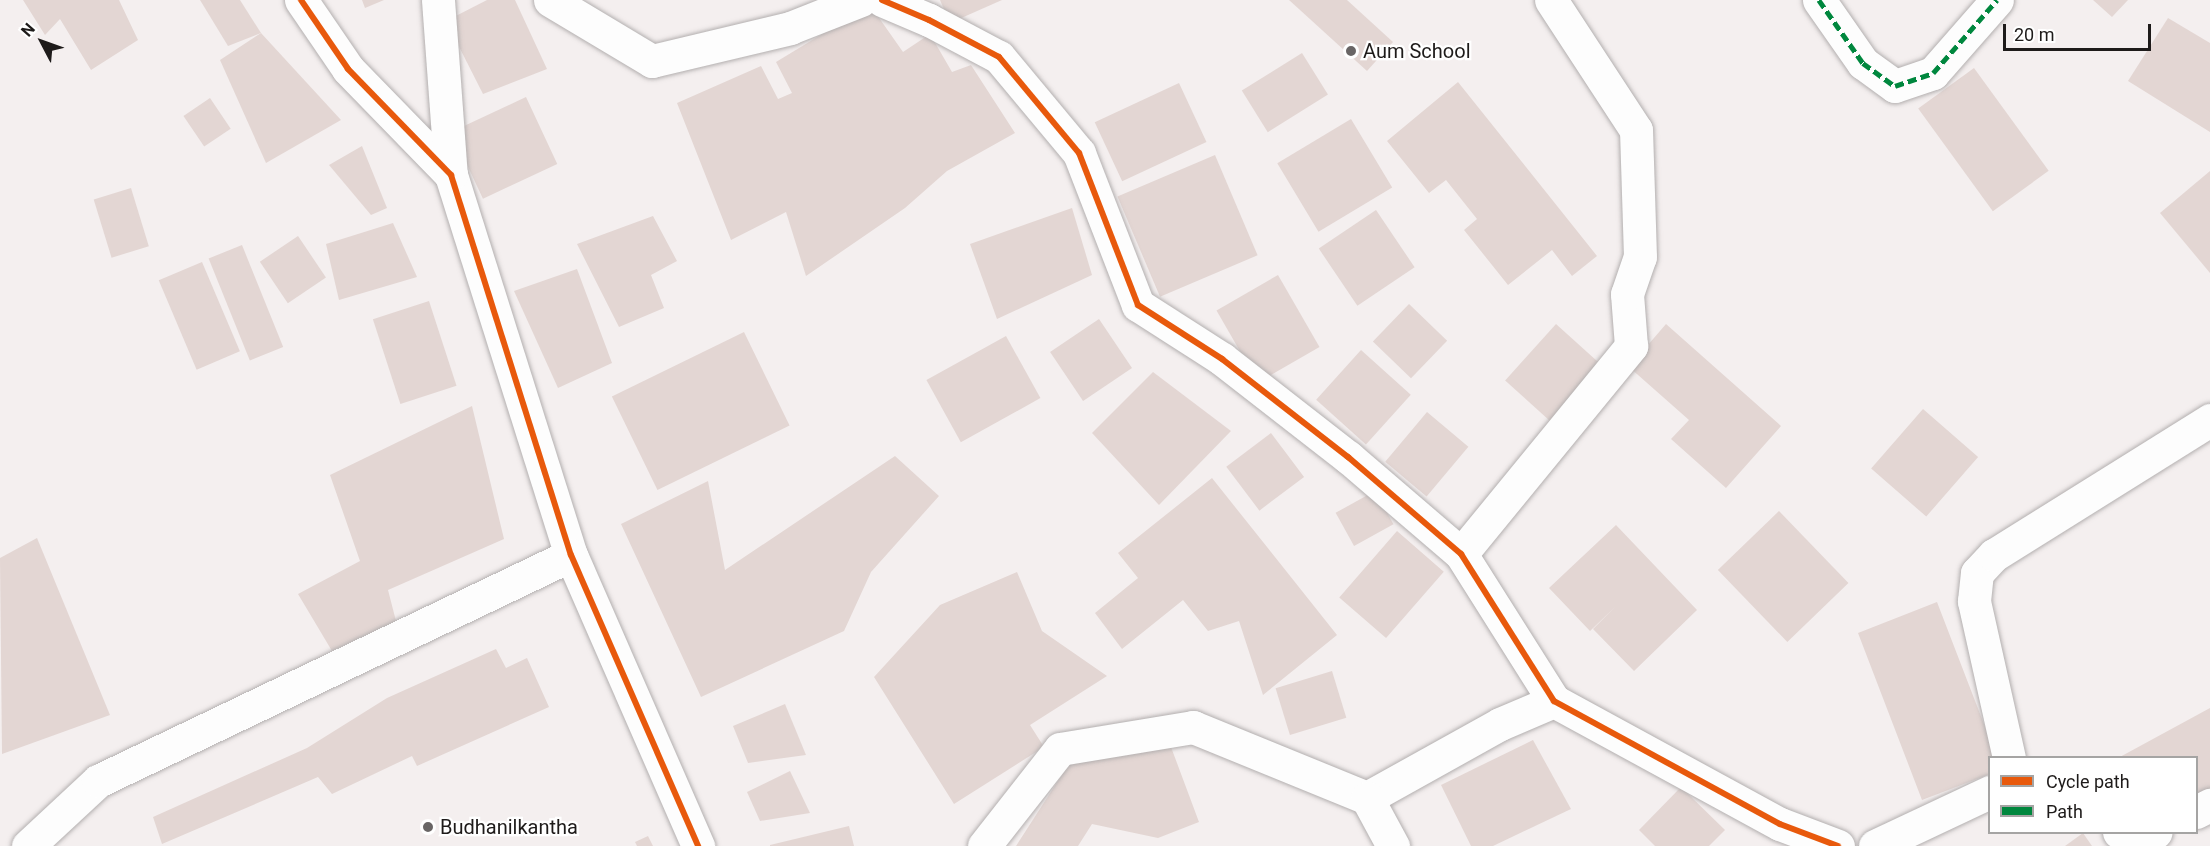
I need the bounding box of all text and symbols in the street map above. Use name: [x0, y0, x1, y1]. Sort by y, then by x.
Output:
north arrow: [12, 12, 72, 72]
scale bar: [2006, 12, 2154, 50]
text: N: [17, 19, 39, 40]
text: 20 m: [2014, 24, 2054, 45]
place label: Aum School: [1363, 39, 1470, 63]
marker: Aum School: [1344, 44, 1358, 58]
legend: [1988, 756, 2198, 834]
text: Cycle path: [2046, 771, 2130, 792]
text: Path: [2046, 801, 2083, 822]
place label: Budhanilkantha: [440, 815, 578, 839]
marker: Budhanilkantha: [421, 820, 435, 834]

